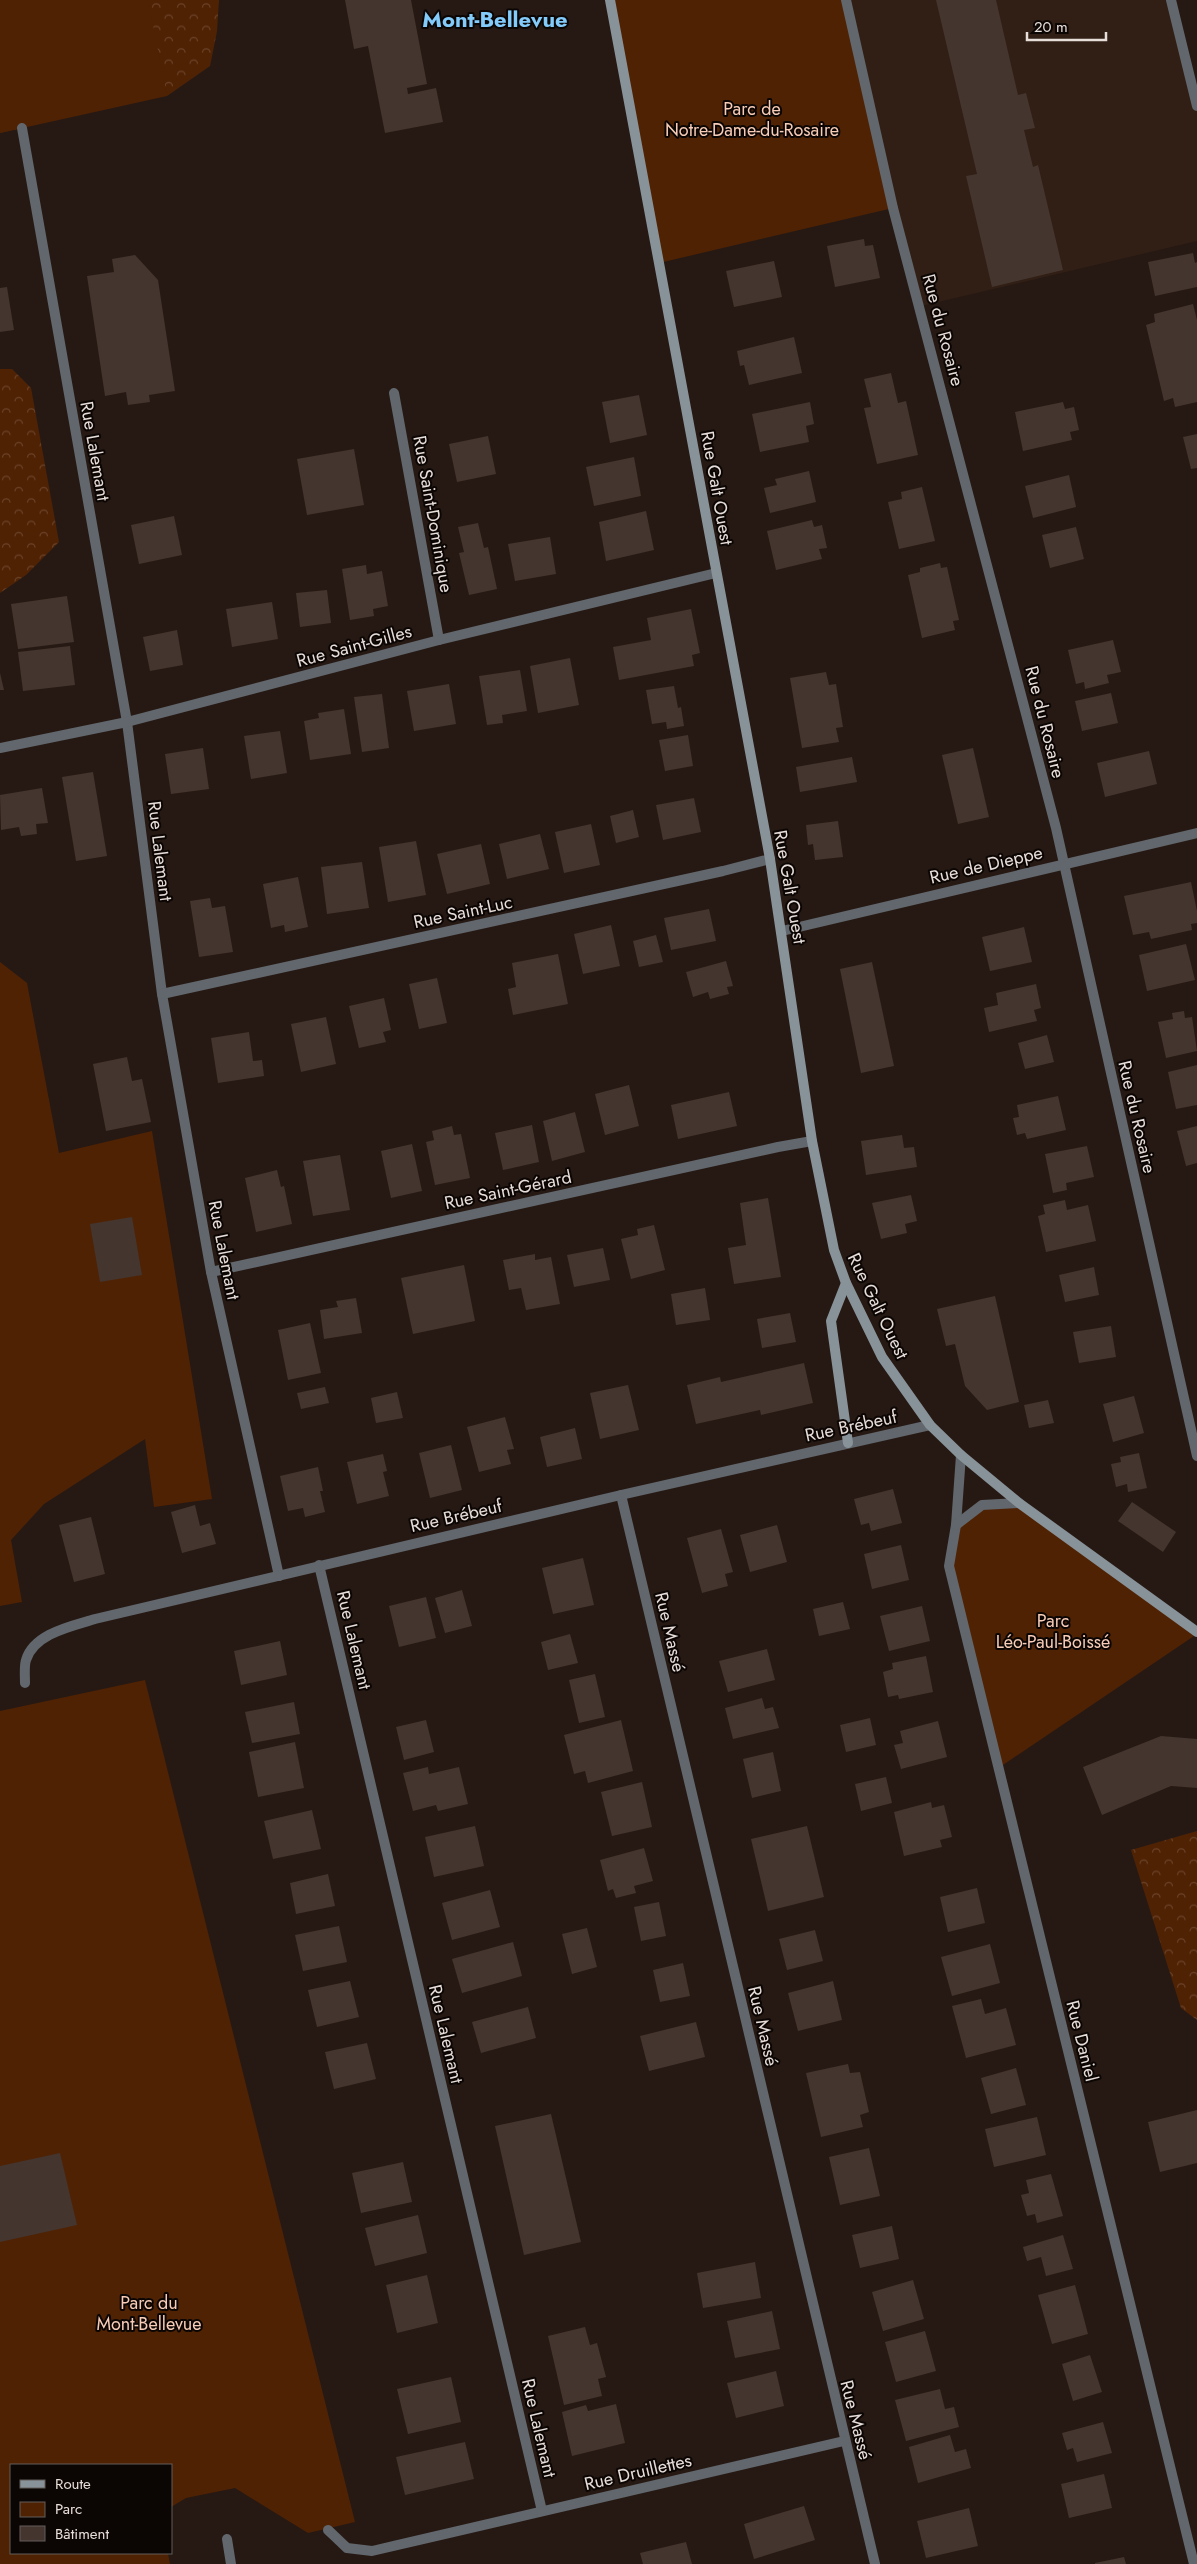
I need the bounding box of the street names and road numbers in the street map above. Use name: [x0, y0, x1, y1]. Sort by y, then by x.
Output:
street label: Rue du Rosaire: [916, 271, 970, 389]
street label: Rue Lalemant: [73, 399, 117, 504]
street label: Rue Galt Ouest: [694, 429, 740, 548]
street label: Rue Saint-Dominique: [406, 434, 460, 594]
street label: Rue Saint-Gilles: [293, 618, 415, 674]
street label: Rue du Rosaire: [1018, 663, 1072, 781]
street label: Rue Lalemant: [141, 799, 179, 903]
street label: Rue Galt Ouest: [767, 828, 813, 947]
street label: Rue de Dieppe: [927, 839, 1045, 891]
street label: Rue Saint-Luc: [411, 889, 515, 935]
street label: Rue du Rosaire: [1111, 1058, 1163, 1176]
street label: Rue Saint-Gérard: [442, 1164, 574, 1216]
street label: Rue Lalemant: [202, 1198, 247, 1303]
street label: Rue Galt Ouest: [841, 1249, 915, 1364]
street label: Rue Brébeuf: [803, 1403, 900, 1448]
street label: Rue Brébeuf: [408, 1493, 505, 1539]
street label: Rue Lalemant: [330, 1588, 378, 1693]
street label: Rue Massé: [648, 1590, 692, 1674]
street label: Rue Lalemant: [422, 1982, 470, 2087]
street label: Rue Massé: [741, 1984, 785, 2068]
street label: Rue Daniel: [1059, 1998, 1105, 2084]
street label: Rue Lalemant: [515, 2376, 563, 2481]
street label: Rue Massé: [834, 2377, 878, 2463]
street label: Rue Druillettes: [582, 2447, 694, 2497]

